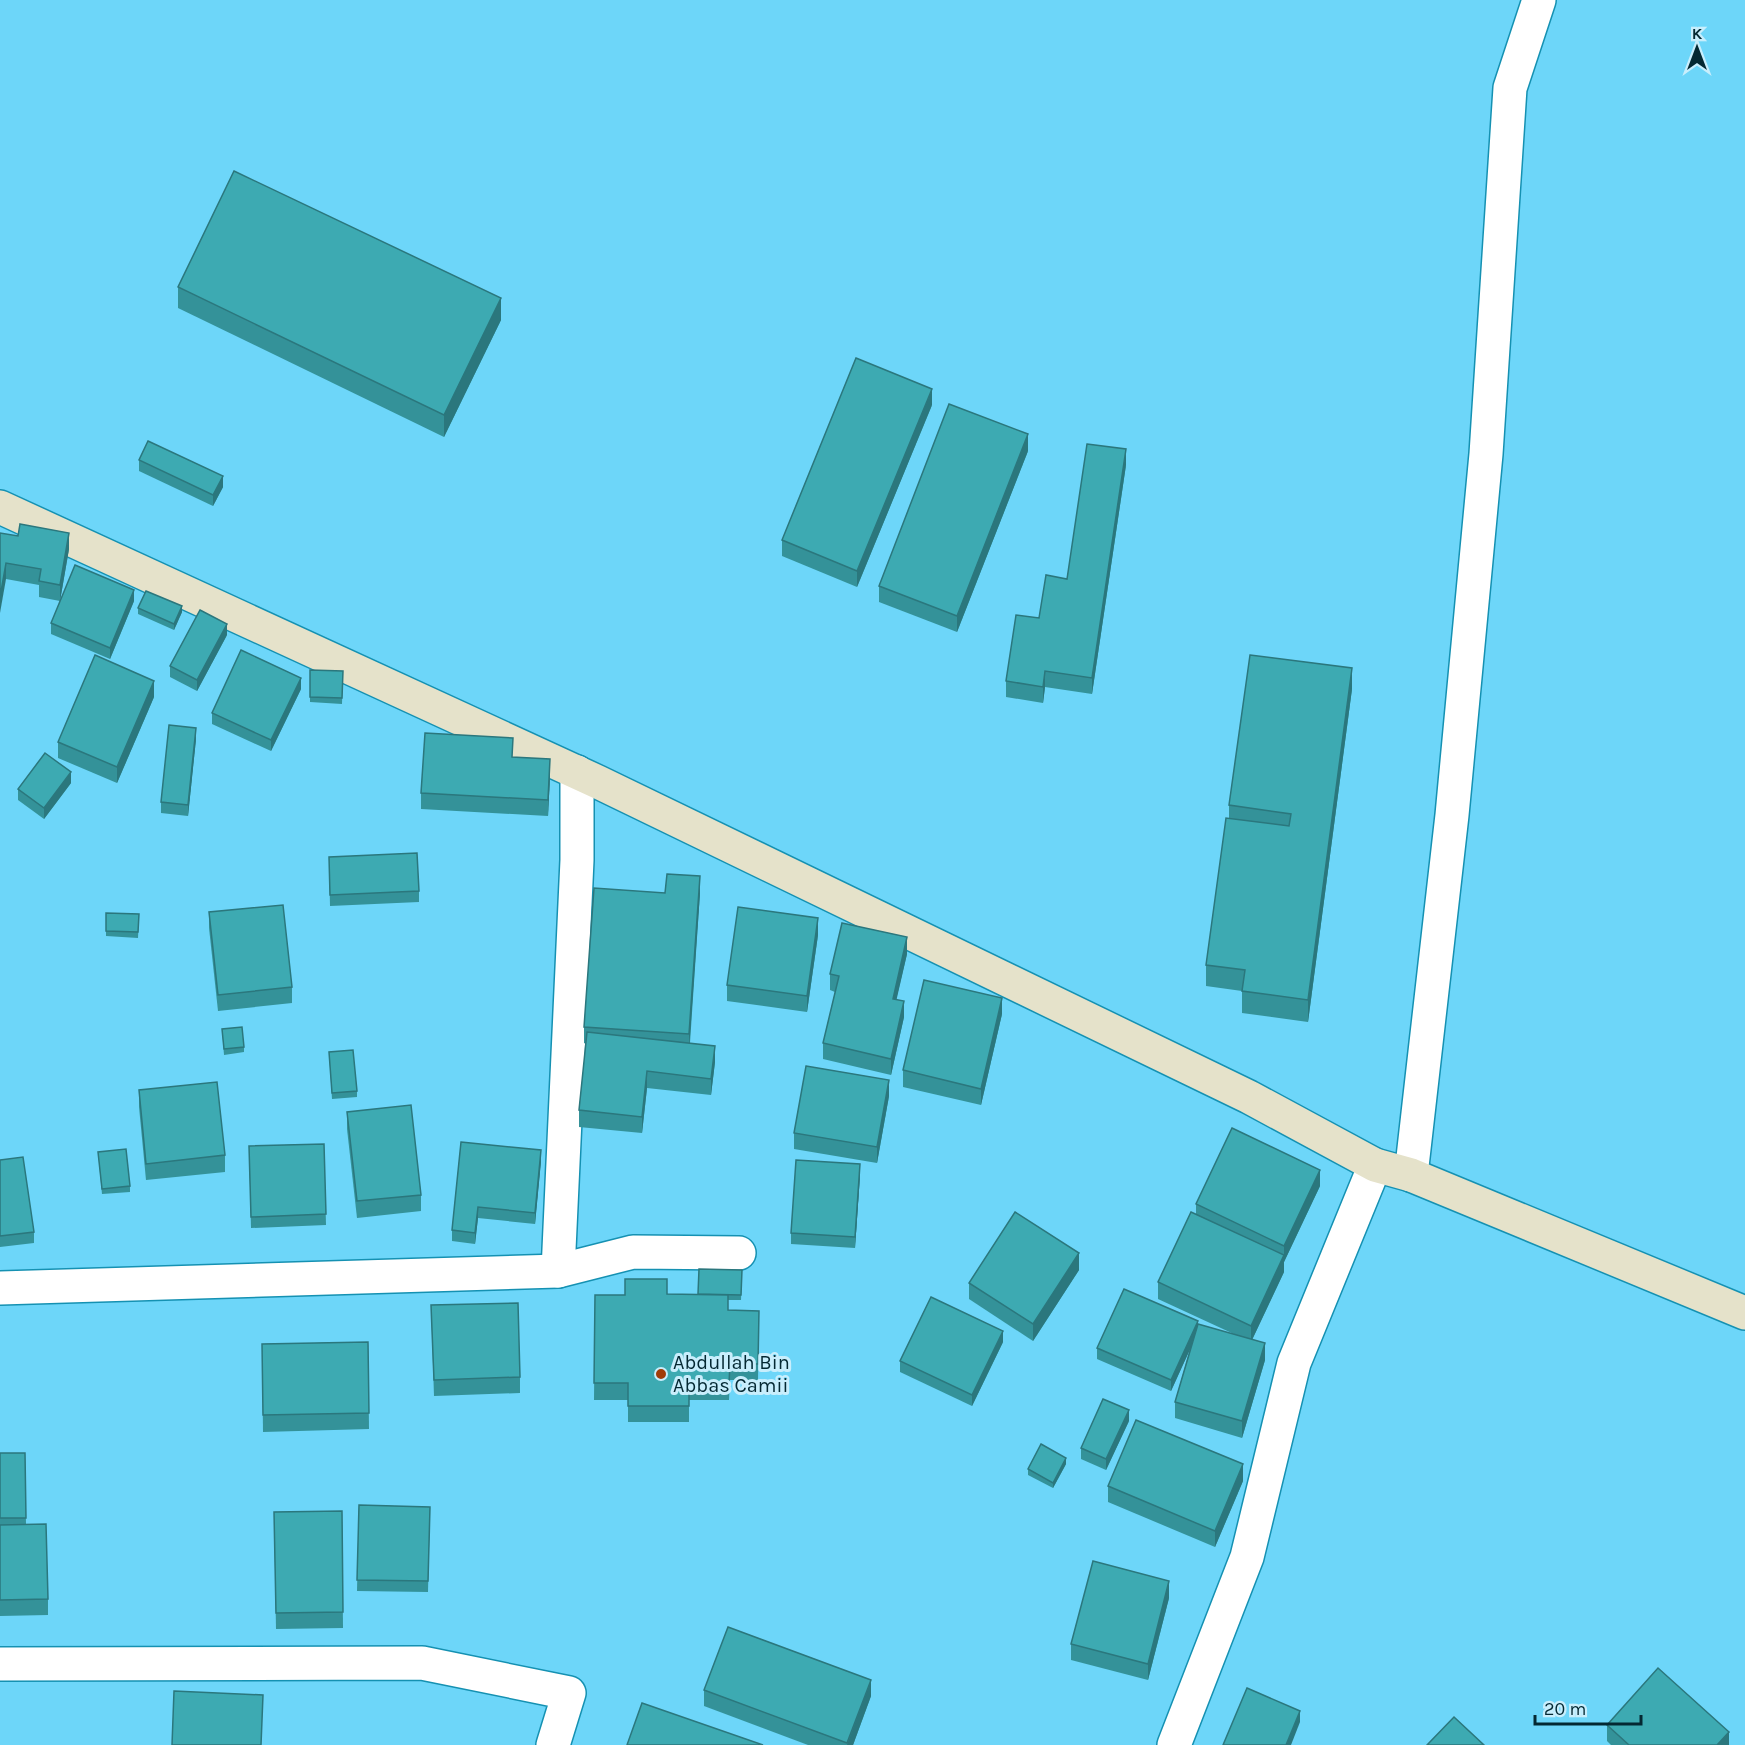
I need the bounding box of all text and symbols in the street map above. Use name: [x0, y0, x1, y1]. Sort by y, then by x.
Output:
north arrow: [1667, 18, 1727, 78]
text: K: [1692, 24, 1703, 43]
place label: Abdullah Bin Abbas Camii: [673, 1351, 790, 1397]
marker: Abdullah Bin Abbas Camii: [654, 1367, 668, 1381]
scale bar: [1535, 1688, 1642, 1726]
text: 20 m: [1544, 1698, 1586, 1720]

